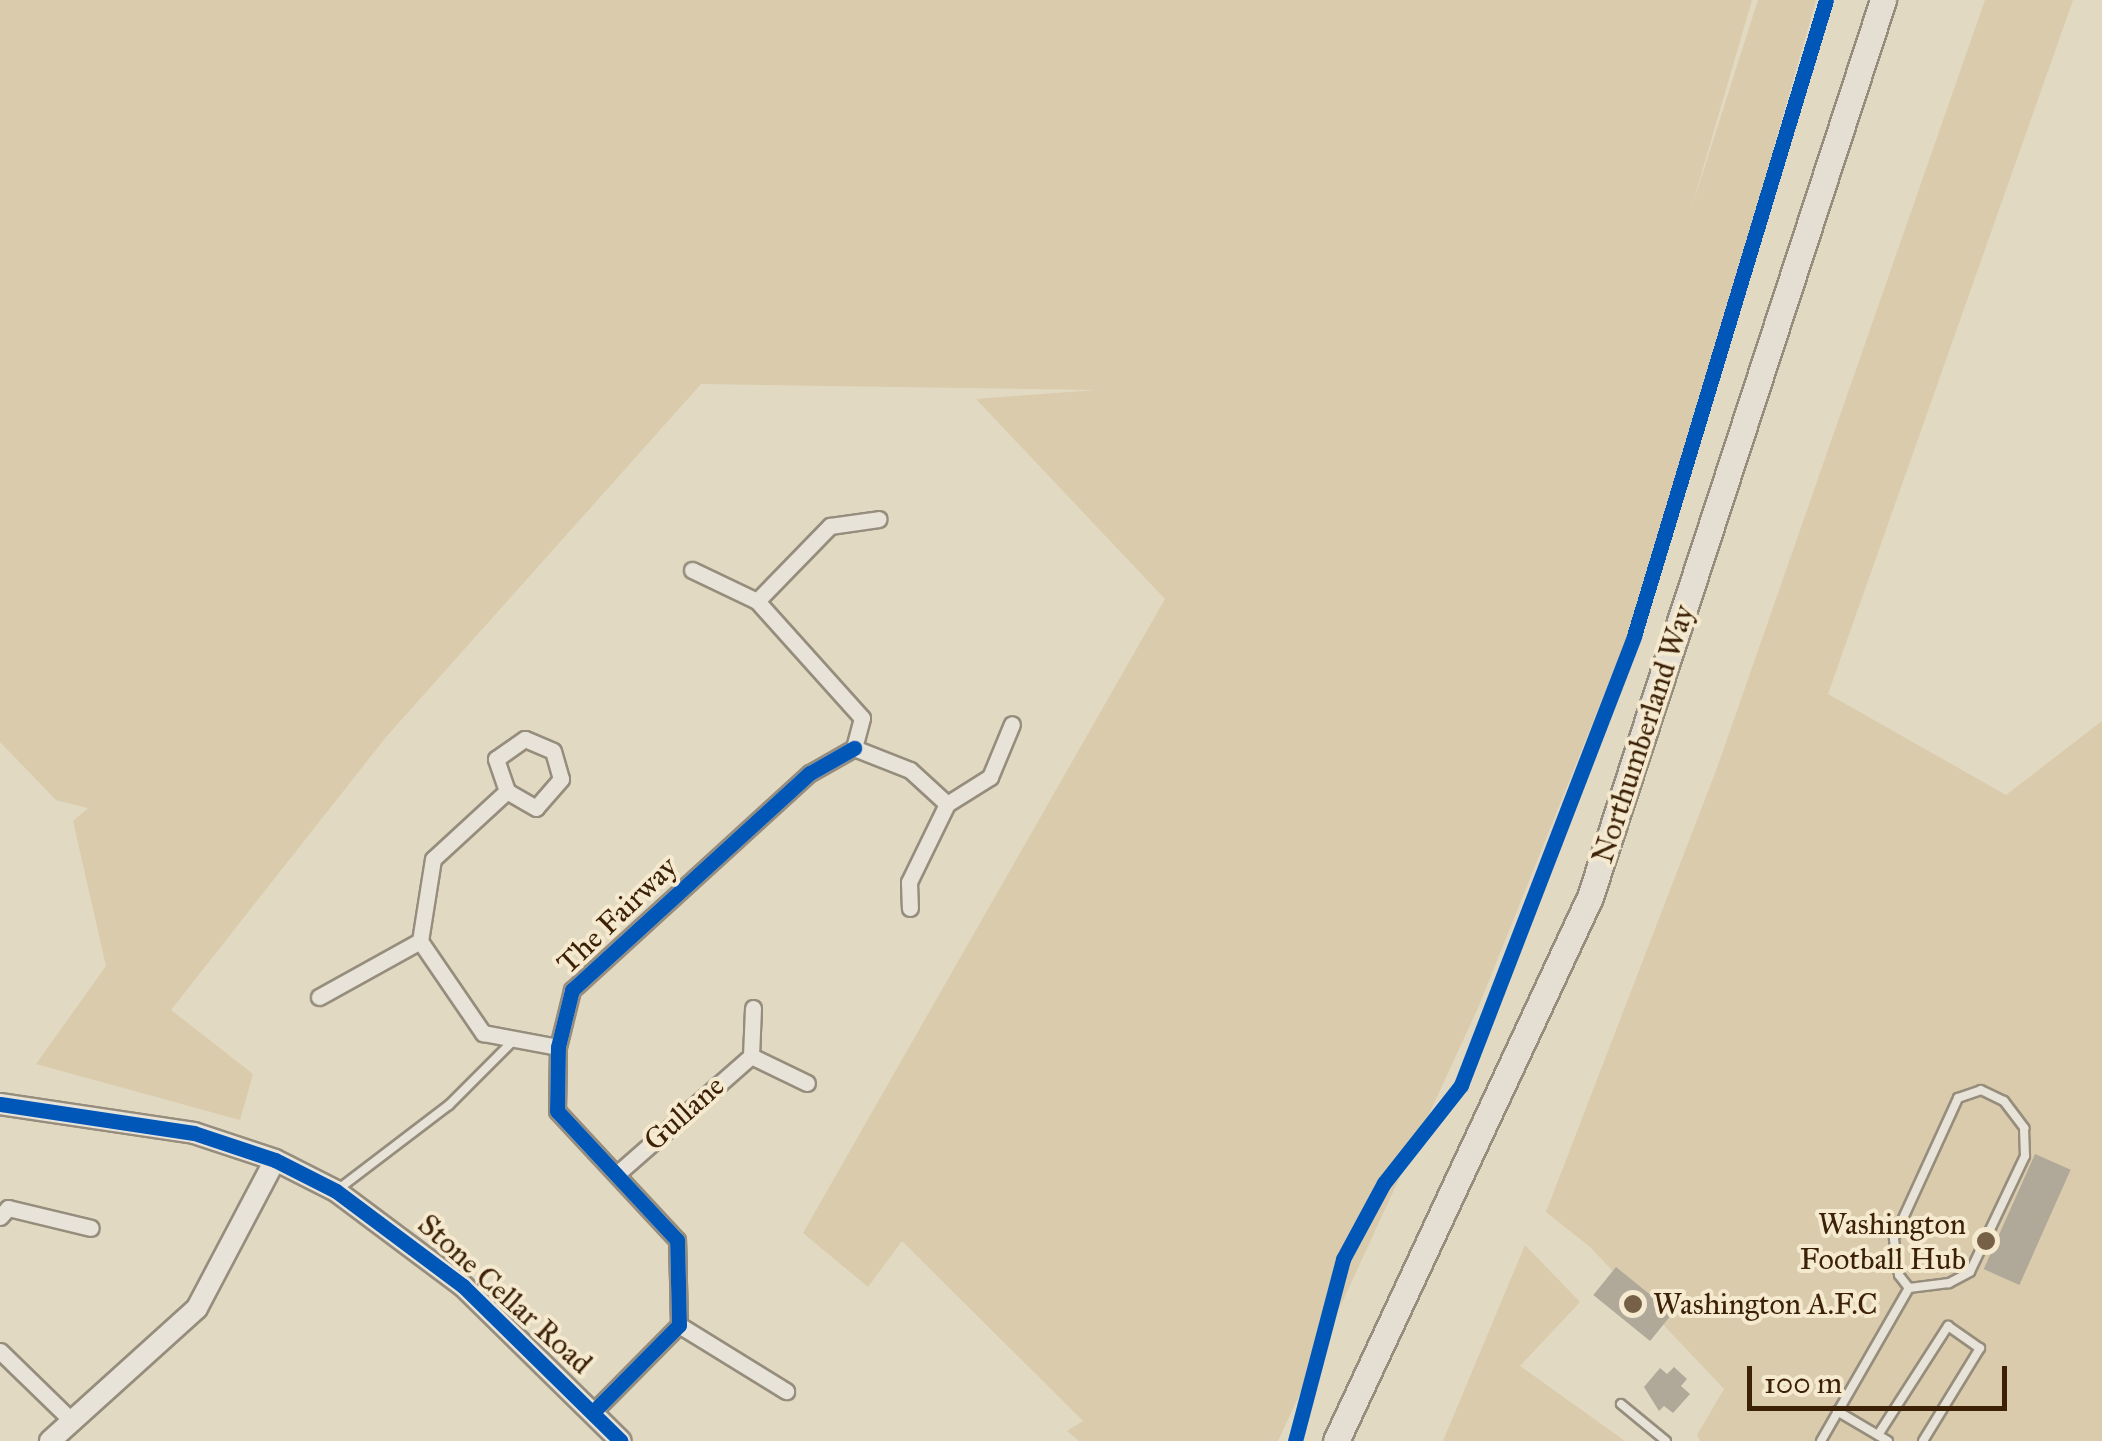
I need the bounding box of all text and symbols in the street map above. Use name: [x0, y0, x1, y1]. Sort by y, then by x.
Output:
street label: Northumberland Way: [1584, 600, 1702, 868]
street label: The Fairway: [549, 849, 685, 981]
street label: Gullane: [636, 1068, 732, 1158]
street label: Stone Cellar Road: [411, 1206, 599, 1382]
place label: Washington Football Hub: [1800, 1206, 1966, 1276]
marker: Washington Football Hub: [1975, 1230, 1997, 1252]
place label: Washington A.F.C: [1653, 1286, 1878, 1322]
marker: Washington A.F.C: [1622, 1293, 1644, 1315]
scale bar: [1752, 1346, 2012, 1408]
text: 100 m: [1764, 1365, 1842, 1401]

